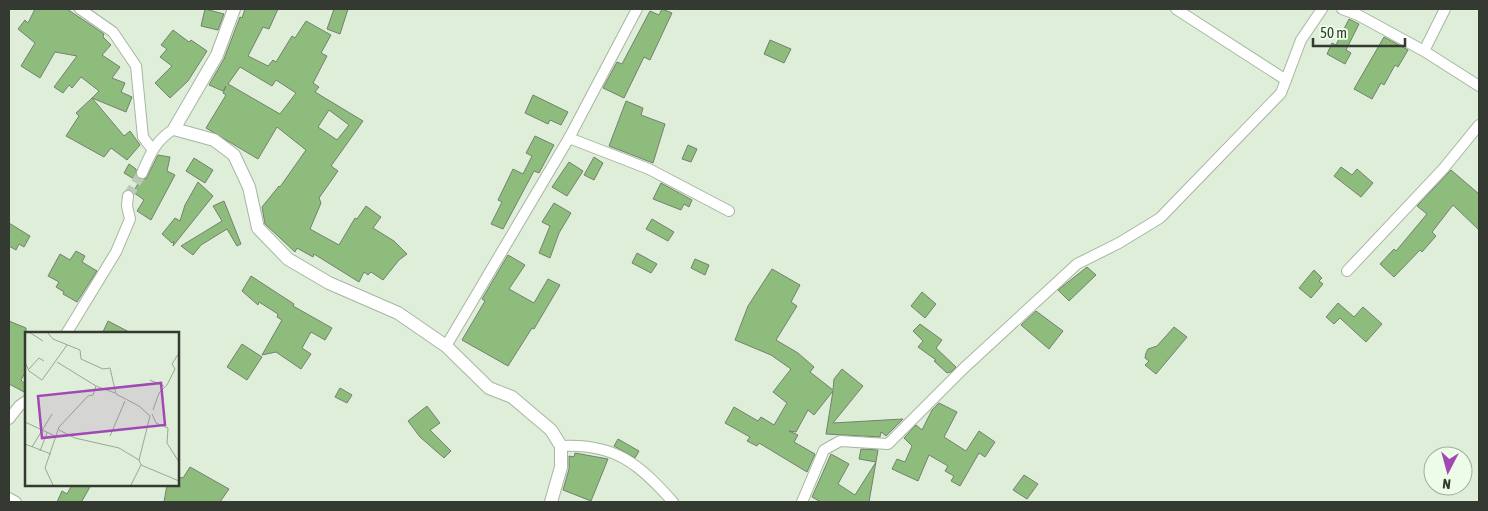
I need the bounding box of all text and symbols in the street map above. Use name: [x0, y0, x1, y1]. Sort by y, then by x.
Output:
scale bar: [1313, 15, 1406, 47]
text: 50 m: [1320, 24, 1347, 41]
inset map: [25, 332, 179, 486]
north arrow: [1423, 446, 1473, 496]
text: N: [1442, 476, 1452, 492]

